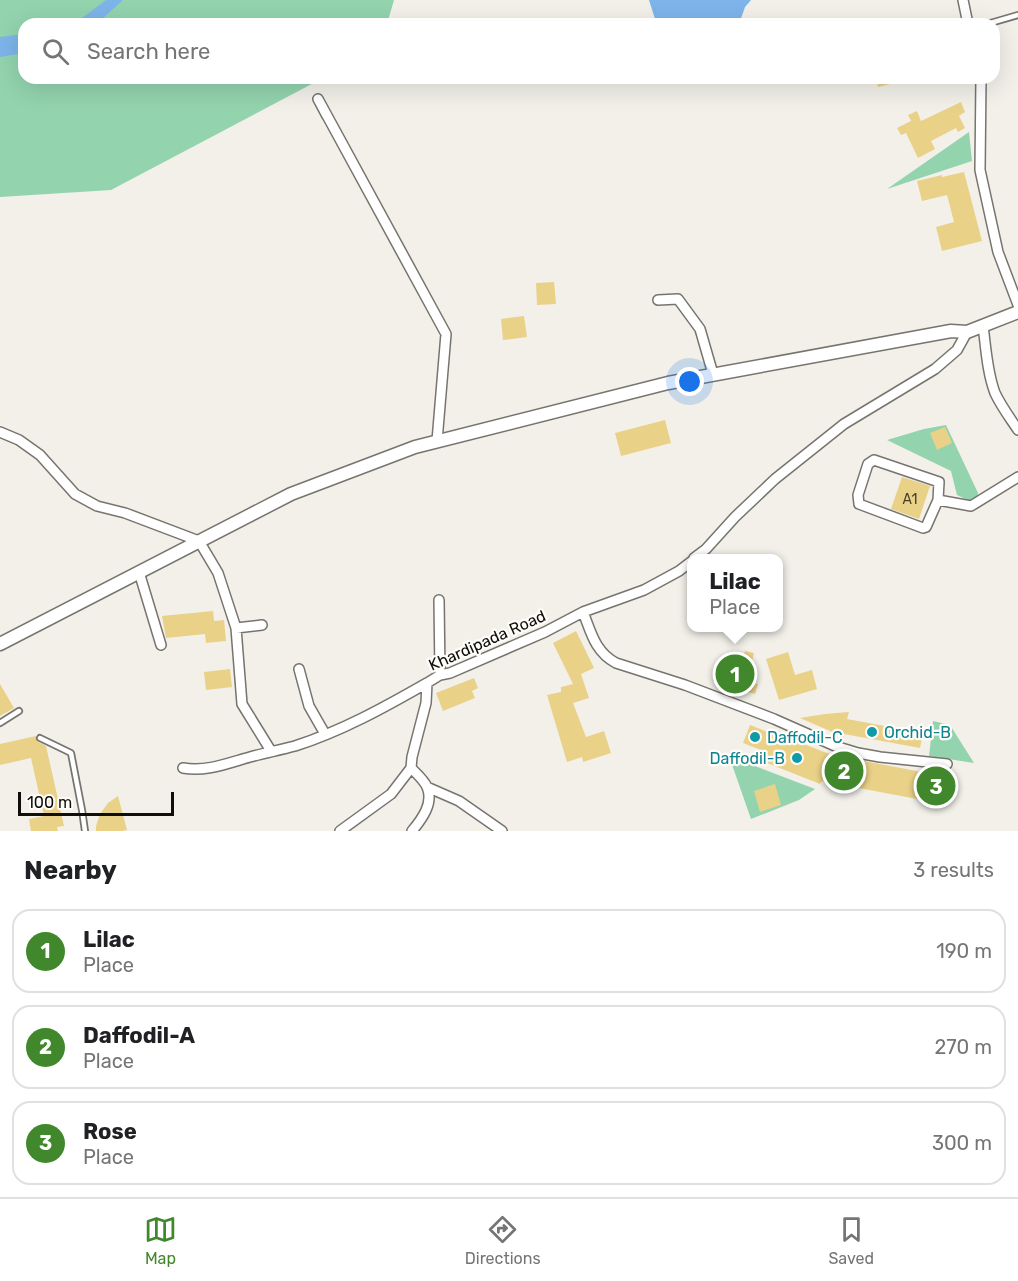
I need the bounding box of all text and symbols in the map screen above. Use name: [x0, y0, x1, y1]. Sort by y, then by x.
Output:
search box: [18, 18, 1000, 84]
icon: search: [39, 35, 72, 68]
text: Search here: [87, 38, 210, 65]
your location: [675, 367, 704, 396]
house number: A1: [903, 491, 917, 508]
popup: [687, 554, 783, 632]
text: Lilac: [709, 568, 761, 595]
text: Place: [709, 595, 760, 619]
street label: Khardipada Road: [426, 606, 549, 675]
pin: 1: [716, 652, 754, 696]
place label: Orchid-B: [884, 723, 951, 742]
marker: Orchid-B: [865, 725, 879, 739]
place label: Daffodil-C: [767, 728, 843, 747]
marker: Daffodil-C: [748, 730, 762, 744]
pin: 2: [824, 748, 864, 794]
place label: Daffodil-B: [710, 749, 785, 768]
marker: Daffodil-B: [790, 751, 804, 765]
pin: 3: [916, 764, 956, 808]
scale bar: [18, 789, 174, 816]
text: 100 m: [27, 793, 72, 812]
text: Nearby: [24, 855, 117, 886]
text: 3 results: [913, 858, 994, 882]
text: Lilac: [83, 926, 135, 953]
text: 1: [41, 939, 50, 963]
text: 190 m: [936, 939, 992, 963]
text: Place: [83, 953, 134, 977]
text: Daffodil-A: [83, 1022, 195, 1049]
text: 2: [39, 1035, 52, 1059]
text: 270 m: [935, 1035, 992, 1059]
text: Place: [83, 1049, 134, 1073]
text: Rose: [83, 1118, 137, 1145]
text: 3: [39, 1131, 52, 1155]
text: 300 m: [932, 1131, 992, 1155]
text: Place: [83, 1145, 134, 1169]
tab: Map: [144, 1213, 177, 1268]
tab: Directions: [465, 1213, 541, 1268]
tab: Saved: [828, 1213, 874, 1268]

